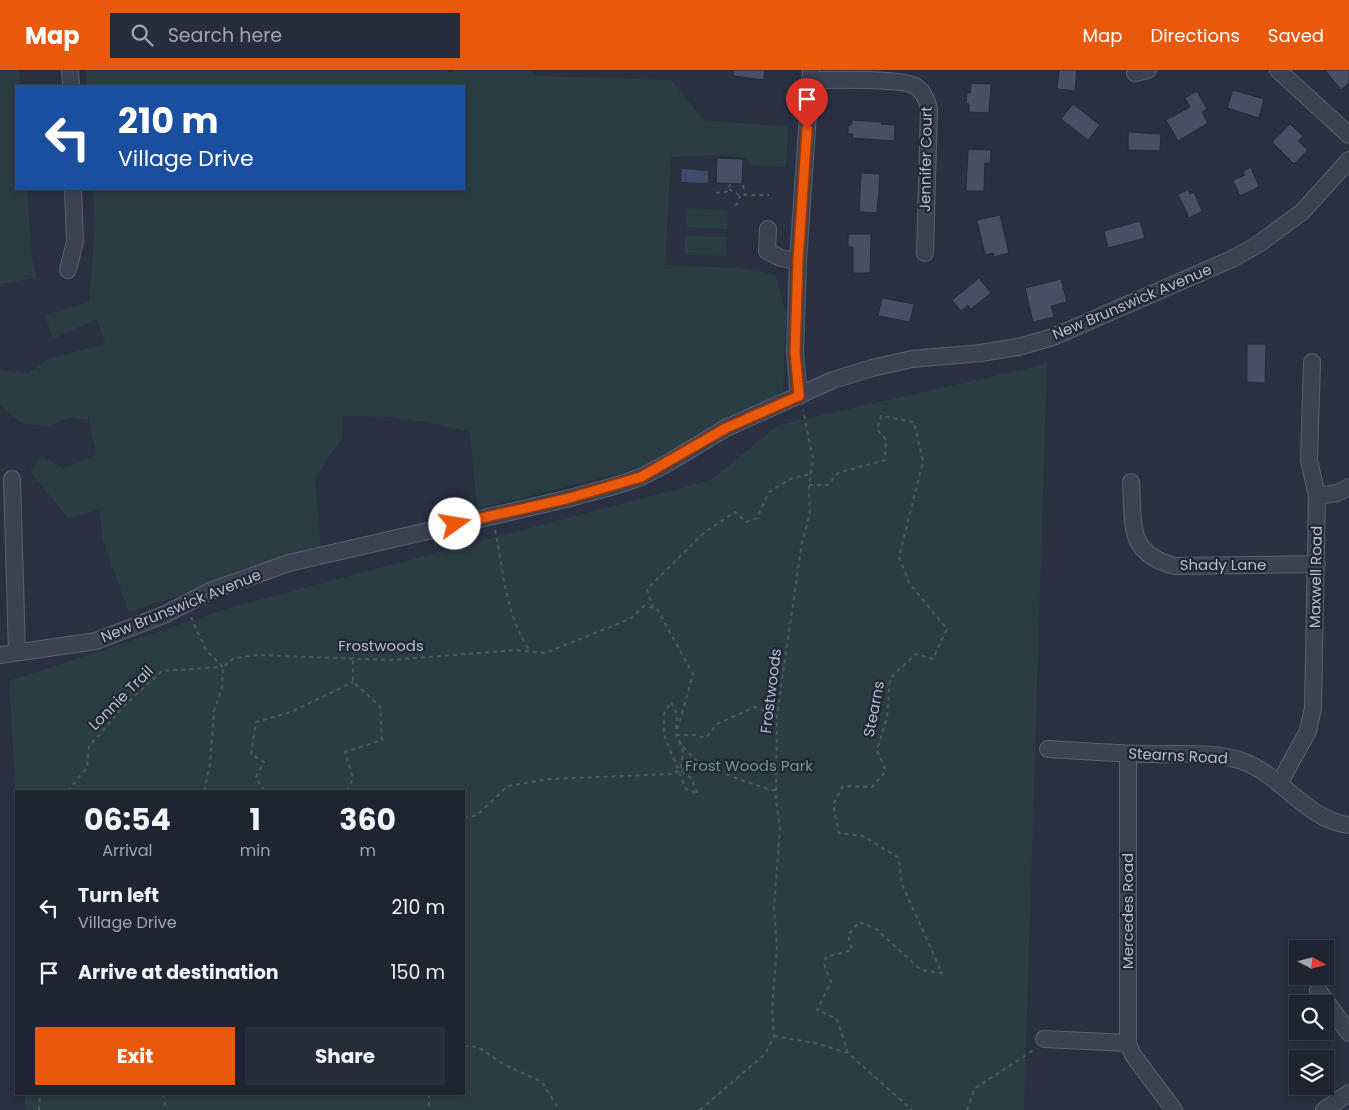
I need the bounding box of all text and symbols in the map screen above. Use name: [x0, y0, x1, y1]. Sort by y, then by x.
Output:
search box: [110, 13, 460, 58]
text: Map: [25, 19, 80, 52]
icon: search: [128, 21, 156, 49]
text: Search here: [168, 22, 282, 49]
text: Map: [1083, 23, 1122, 48]
text: Directions: [1150, 23, 1240, 48]
text: Saved: [1268, 23, 1324, 48]
pin: [786, 78, 828, 129]
icon: arrive: [793, 85, 821, 113]
text: 210 m: [118, 96, 218, 145]
icon: left: [35, 105, 100, 170]
street label: Jennifer Court: [914, 106, 937, 212]
text: Village Drive: [118, 143, 254, 174]
street label: New Brunswick Avenue: [1049, 258, 1215, 345]
position arrow: [428, 497, 480, 549]
street label: Maxwell Road: [1304, 526, 1327, 628]
street label: Shady Lane: [1180, 554, 1266, 575]
street label: New Brunswick Avenue: [98, 564, 264, 647]
street label: Frostwoods: [338, 635, 424, 656]
street label: Frostwoods: [755, 647, 786, 735]
street label: Lonnie Trail: [84, 661, 158, 735]
street label: Stearns: [858, 679, 889, 739]
street label: Stearns Road: [1128, 742, 1228, 769]
park label: Frost Woods Park: [685, 755, 813, 776]
text: 06:54: [84, 798, 171, 841]
text: 1: [249, 798, 261, 841]
text: 360: [339, 798, 396, 841]
text: Arrival: [102, 839, 153, 862]
text: min: [240, 839, 270, 862]
text: m: [359, 839, 376, 862]
street label: Mercedes Road: [1117, 853, 1138, 969]
text: Turn left: [78, 882, 159, 909]
icon: left: [35, 894, 63, 922]
text: 210 m: [391, 894, 445, 921]
text: Village Drive: [78, 911, 177, 934]
north arrow: [1289, 940, 1334, 985]
map controls: [1289, 940, 1334, 1095]
icon: arrive: [35, 959, 63, 987]
text: Arrive at destination: [78, 959, 279, 986]
text: 150 m: [390, 959, 445, 986]
button: search: [1289, 995, 1334, 1040]
button: Exit: [35, 1027, 235, 1085]
button: Share: [245, 1027, 445, 1085]
button: layers: [1289, 1050, 1334, 1095]

